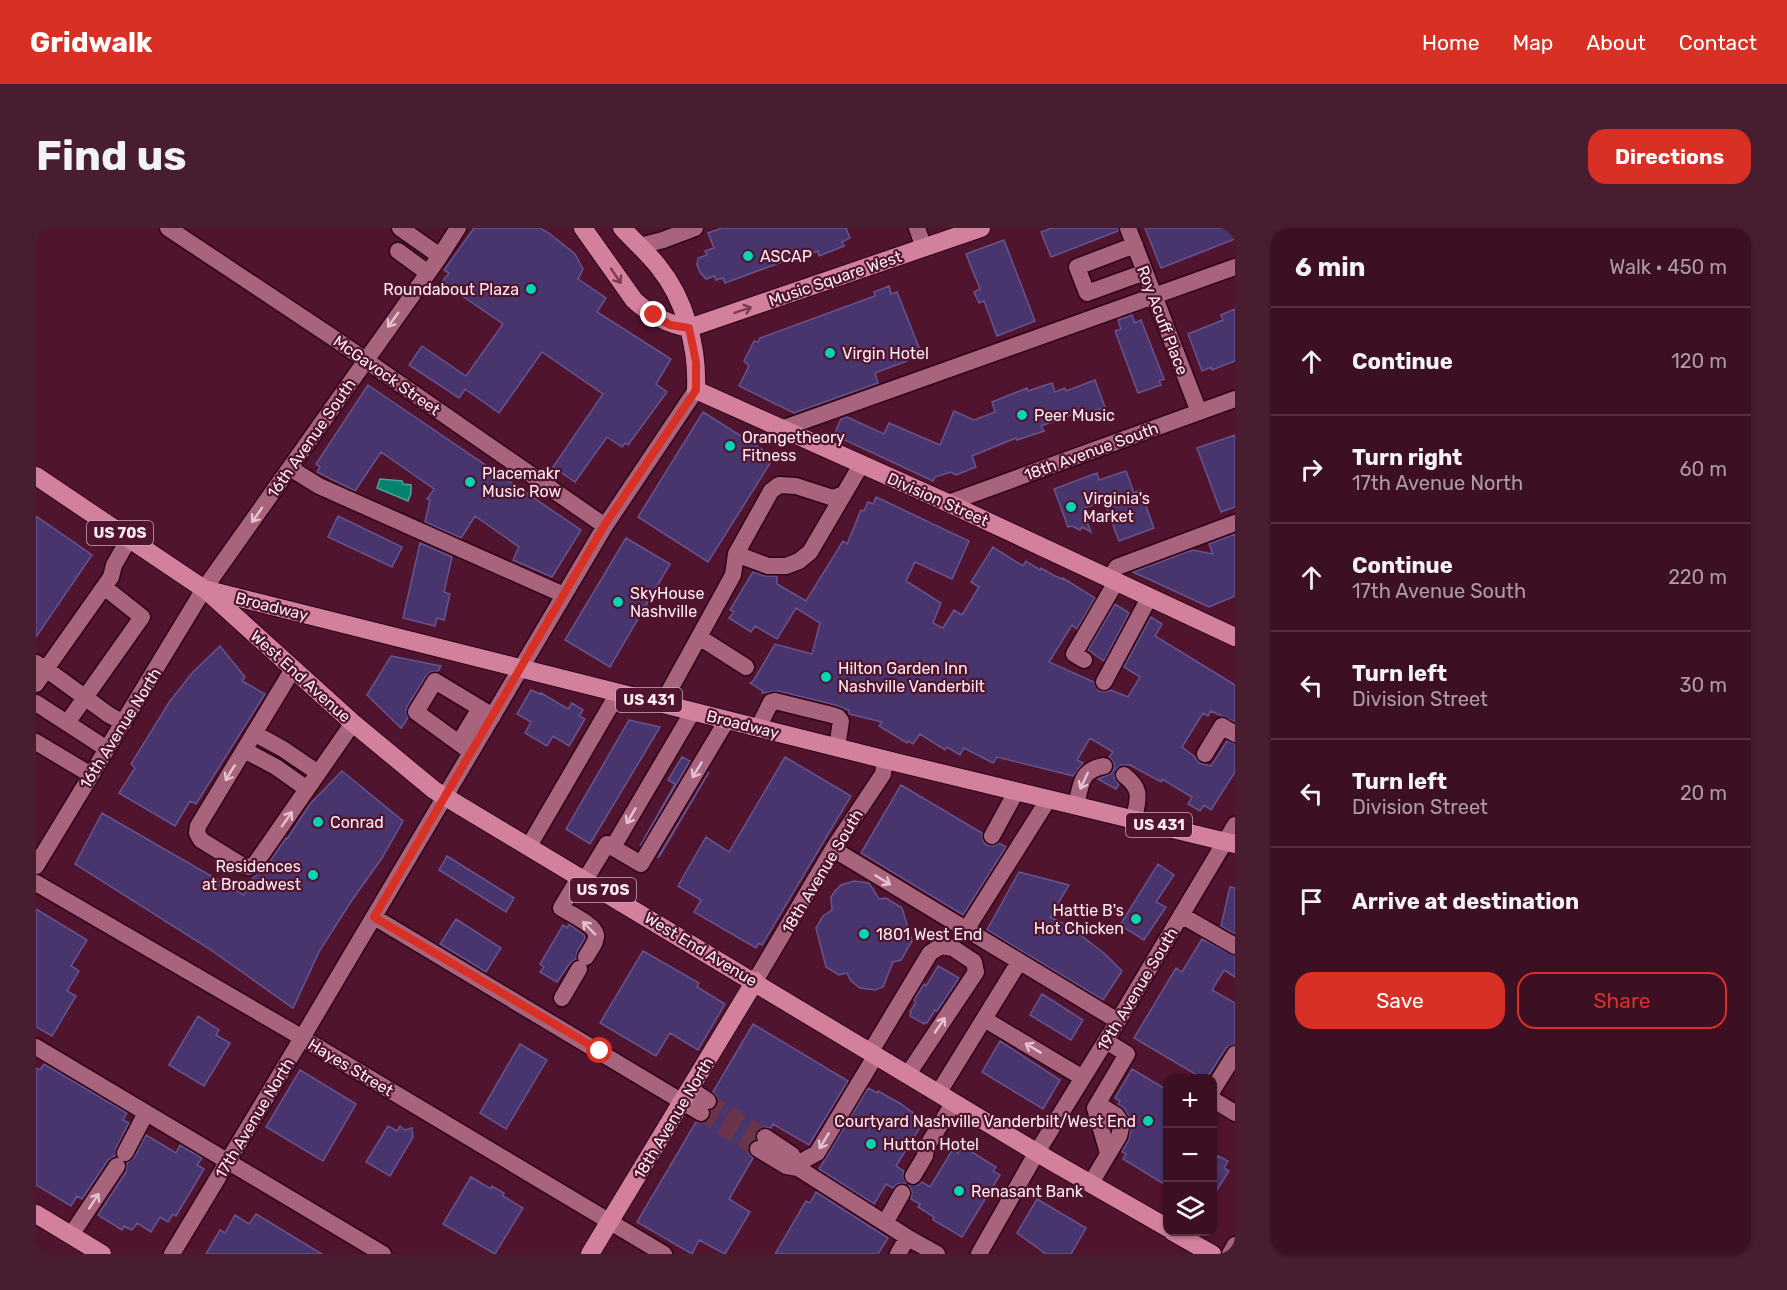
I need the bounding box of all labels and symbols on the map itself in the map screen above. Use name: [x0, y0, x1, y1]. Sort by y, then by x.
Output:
place label: ASCAP: [760, 247, 812, 266]
street label: Music Square West: [766, 247, 904, 310]
marker: ASCAP: [741, 249, 755, 263]
street label: Roy Acuff Place: [1133, 263, 1192, 378]
one-way arrow: [610, 268, 622, 284]
place label: Roundabout Plaza: [383, 280, 519, 299]
marker: Roundabout Plaza: [524, 282, 538, 296]
route end: [640, 301, 666, 327]
one-way arrow: [733, 304, 752, 315]
one-way arrow: [387, 312, 400, 328]
street label: McGavock Street: [330, 332, 444, 419]
place label: Virgin Hotel: [842, 344, 929, 363]
marker: Virgin Hotel: [823, 346, 837, 360]
street label: 16th Avenue South: [263, 375, 360, 501]
place label: Peer Music: [1034, 406, 1115, 425]
marker: Peer Music: [1015, 408, 1029, 422]
street label: 18th Avenue South: [1022, 418, 1161, 485]
place label: Orangetheory Fitness: [742, 428, 845, 465]
marker: Orangetheory Fitness: [723, 439, 737, 453]
place label: Placemakr Music Row: [482, 464, 561, 501]
street label: Division Street: [884, 469, 991, 530]
marker: Placemakr Music Row: [463, 475, 477, 489]
place label: Virginia's Market: [1083, 489, 1150, 526]
marker: Virginia's Market: [1064, 500, 1078, 514]
one-way arrow: [250, 507, 263, 523]
road number: US 70S: [87, 521, 153, 545]
place label: SkyHouse Nashville: [630, 584, 704, 621]
street label: Broadway: [234, 588, 310, 625]
marker: SkyHouse Nashville: [611, 595, 625, 609]
street label: West End Avenue: [247, 626, 355, 726]
place label: Hilton Garden Inn Nashville Vanderbilt: [838, 659, 985, 696]
street label: 16th Avenue North: [76, 665, 165, 792]
marker: Hilton Garden Inn Nashville Vanderbilt: [819, 670, 833, 684]
road number: US 431: [616, 688, 682, 712]
street label: Broadway: [705, 706, 781, 743]
one-way arrow: [691, 761, 703, 778]
one-way arrow: [224, 764, 236, 781]
one-way arrow: [1078, 771, 1090, 789]
street label: 18th Avenue South: [778, 806, 867, 937]
one-way arrow: [625, 807, 637, 824]
one-way arrow: [281, 811, 293, 828]
place label: Conrad: [330, 813, 384, 832]
road number: US 431: [1126, 813, 1192, 837]
marker: Conrad: [311, 815, 325, 829]
place label: Residences at Broadwest: [202, 857, 301, 894]
marker: Residences at Broadwest: [306, 868, 320, 882]
one-way arrow: [874, 874, 891, 886]
road number: US 70S: [570, 878, 636, 902]
place label: Hattie B's Hot Chicken: [1034, 901, 1124, 938]
street label: West End Avenue: [641, 908, 761, 991]
marker: Hattie B's Hot Chicken: [1129, 912, 1143, 926]
one-way arrow: [582, 921, 596, 936]
street label: 19th Avenue South: [1093, 924, 1182, 1054]
place label: 1801 West End: [876, 925, 982, 944]
marker: 1801 West End: [857, 927, 871, 941]
one-way arrow: [934, 1017, 946, 1034]
street label: Hayes Street: [305, 1035, 397, 1100]
route start: [586, 1037, 612, 1063]
one-way arrow: [1025, 1042, 1042, 1054]
street label: 18th Avenue North: [630, 1054, 717, 1183]
street label: 17th Avenue North: [211, 1055, 298, 1182]
place label: Courtyard Nashville Vanderbilt/West End: [834, 1112, 1136, 1131]
marker: Courtyard Nashville Vanderbilt/West End: [1141, 1114, 1155, 1128]
one-way arrow: [818, 1132, 830, 1149]
place label: Hutton Hotel: [883, 1135, 979, 1154]
marker: Hutton Hotel: [864, 1137, 878, 1151]
place label: Renasant Bank: [971, 1182, 1084, 1201]
marker: Renasant Bank: [952, 1184, 966, 1198]
one-way arrow: [88, 1192, 101, 1209]

